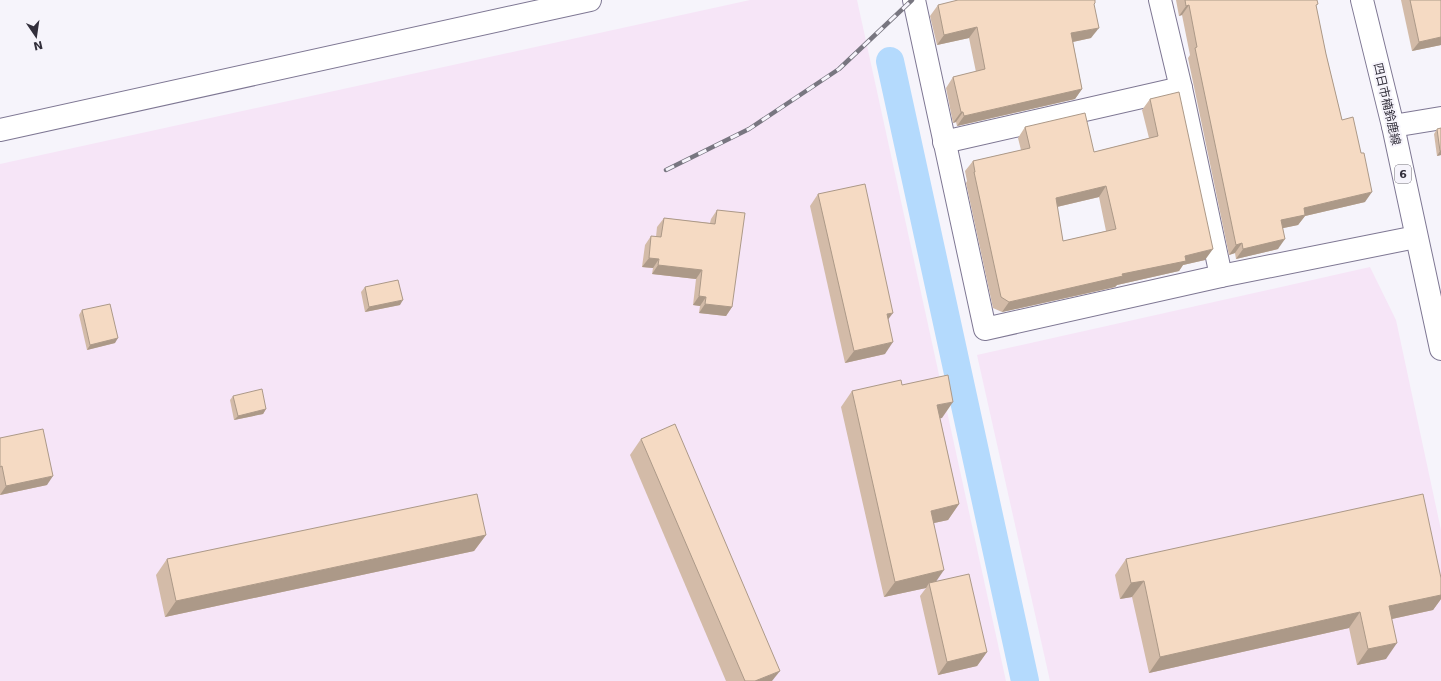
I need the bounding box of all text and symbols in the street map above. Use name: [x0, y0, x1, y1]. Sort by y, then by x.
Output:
north arrow: [16, 16, 56, 56]
text: N: [32, 38, 44, 53]
street label: 四日市楠鈴鹿線: [1371, 61, 1403, 147]
road number: 6: [1395, 165, 1411, 183]

